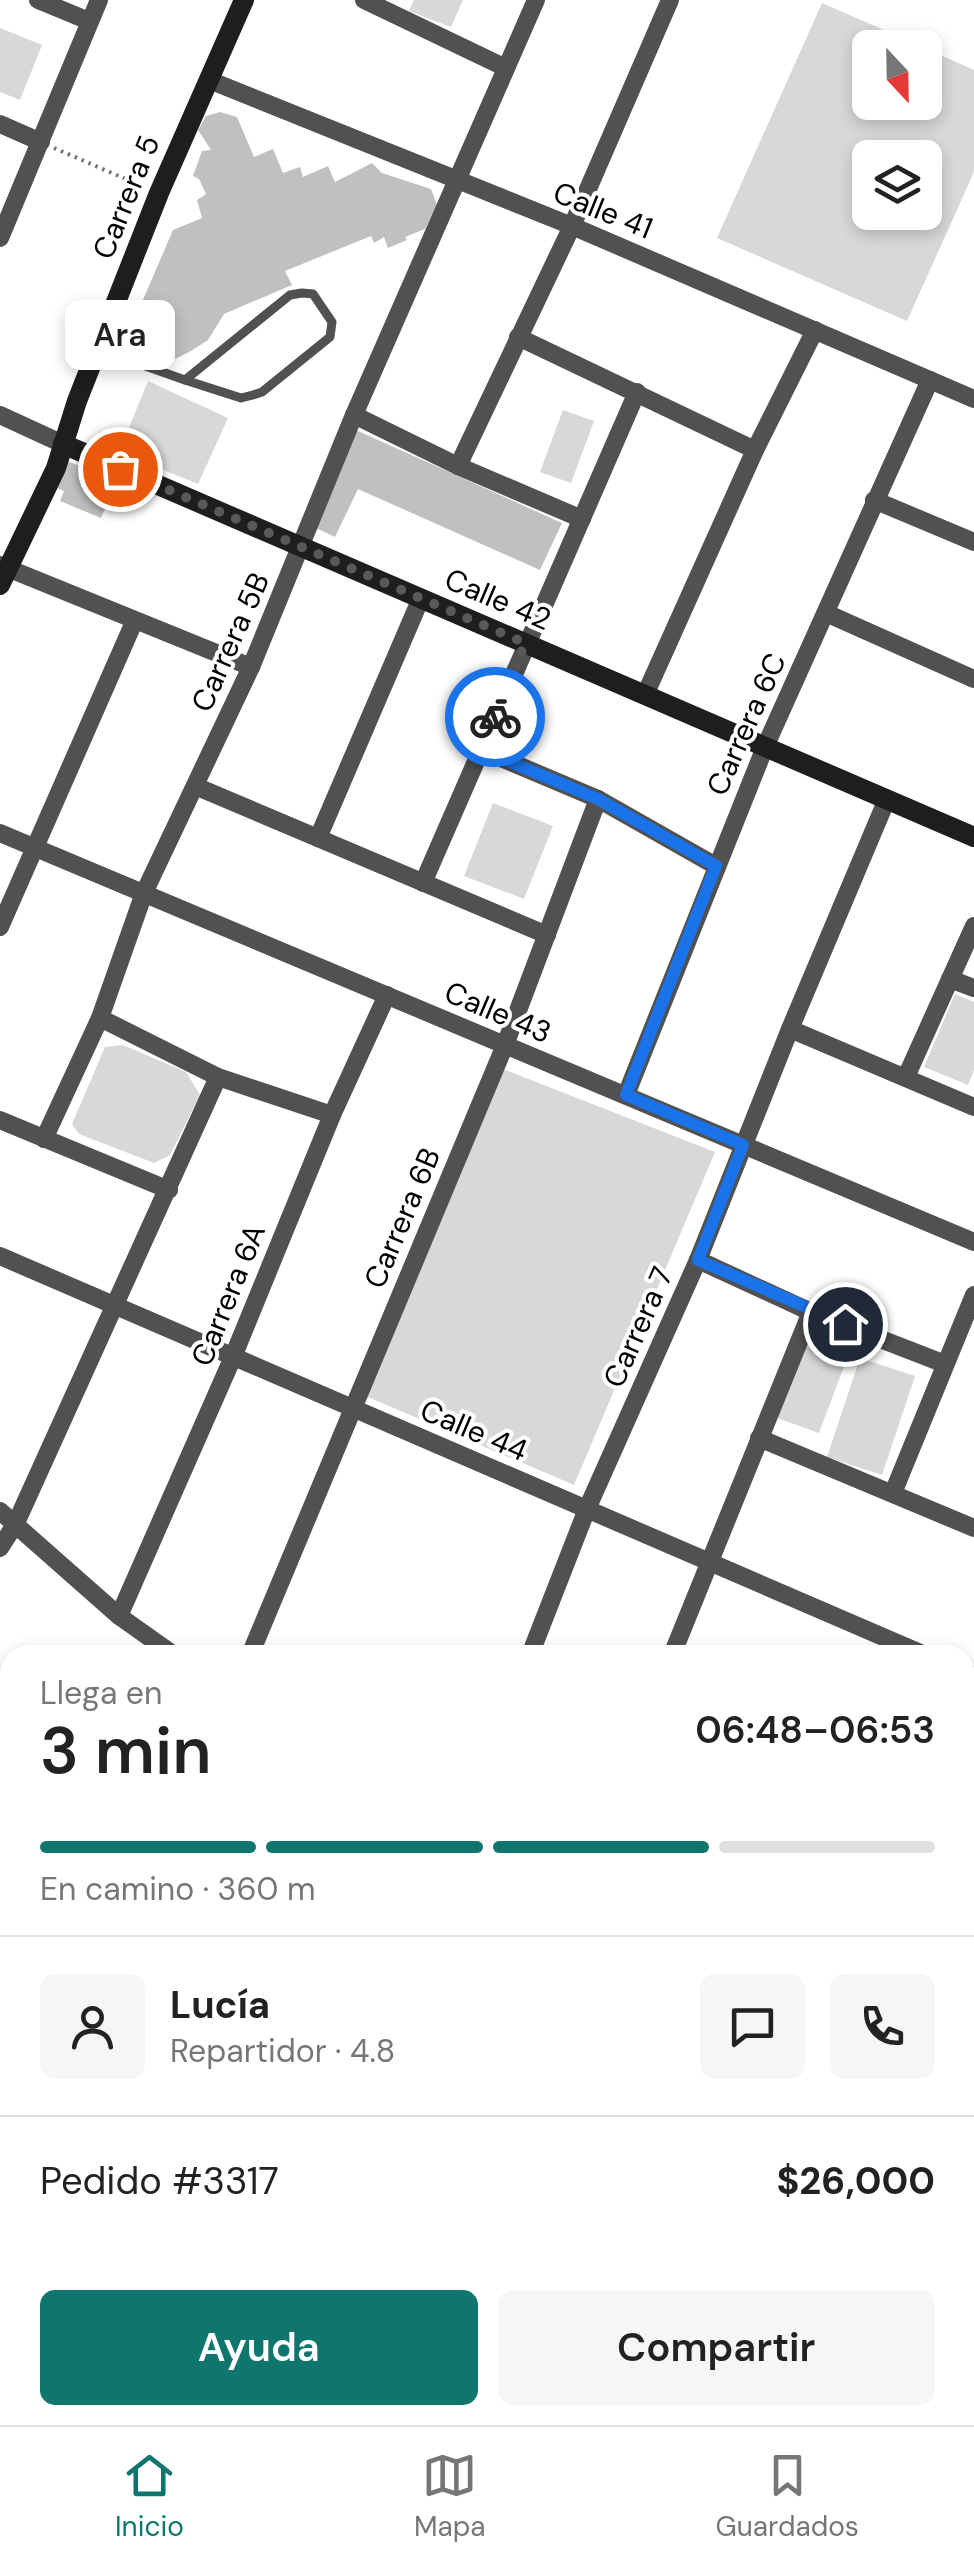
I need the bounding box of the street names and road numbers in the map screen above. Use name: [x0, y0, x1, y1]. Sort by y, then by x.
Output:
street label: Carrera 5: [84, 129, 168, 265]
street label: Calle 41: [548, 172, 658, 248]
street label: Calle 42: [439, 559, 557, 639]
street label: Carrera 5B: [182, 566, 278, 718]
street label: Carrera 6C: [697, 647, 795, 801]
street label: Calle 43: [439, 972, 557, 1052]
street label: Carrera 6B: [355, 1142, 449, 1294]
street label: Carrera 6A: [182, 1218, 274, 1372]
street label: Carrera 7: [594, 1261, 682, 1393]
street label: Calle 44: [415, 1390, 533, 1470]

